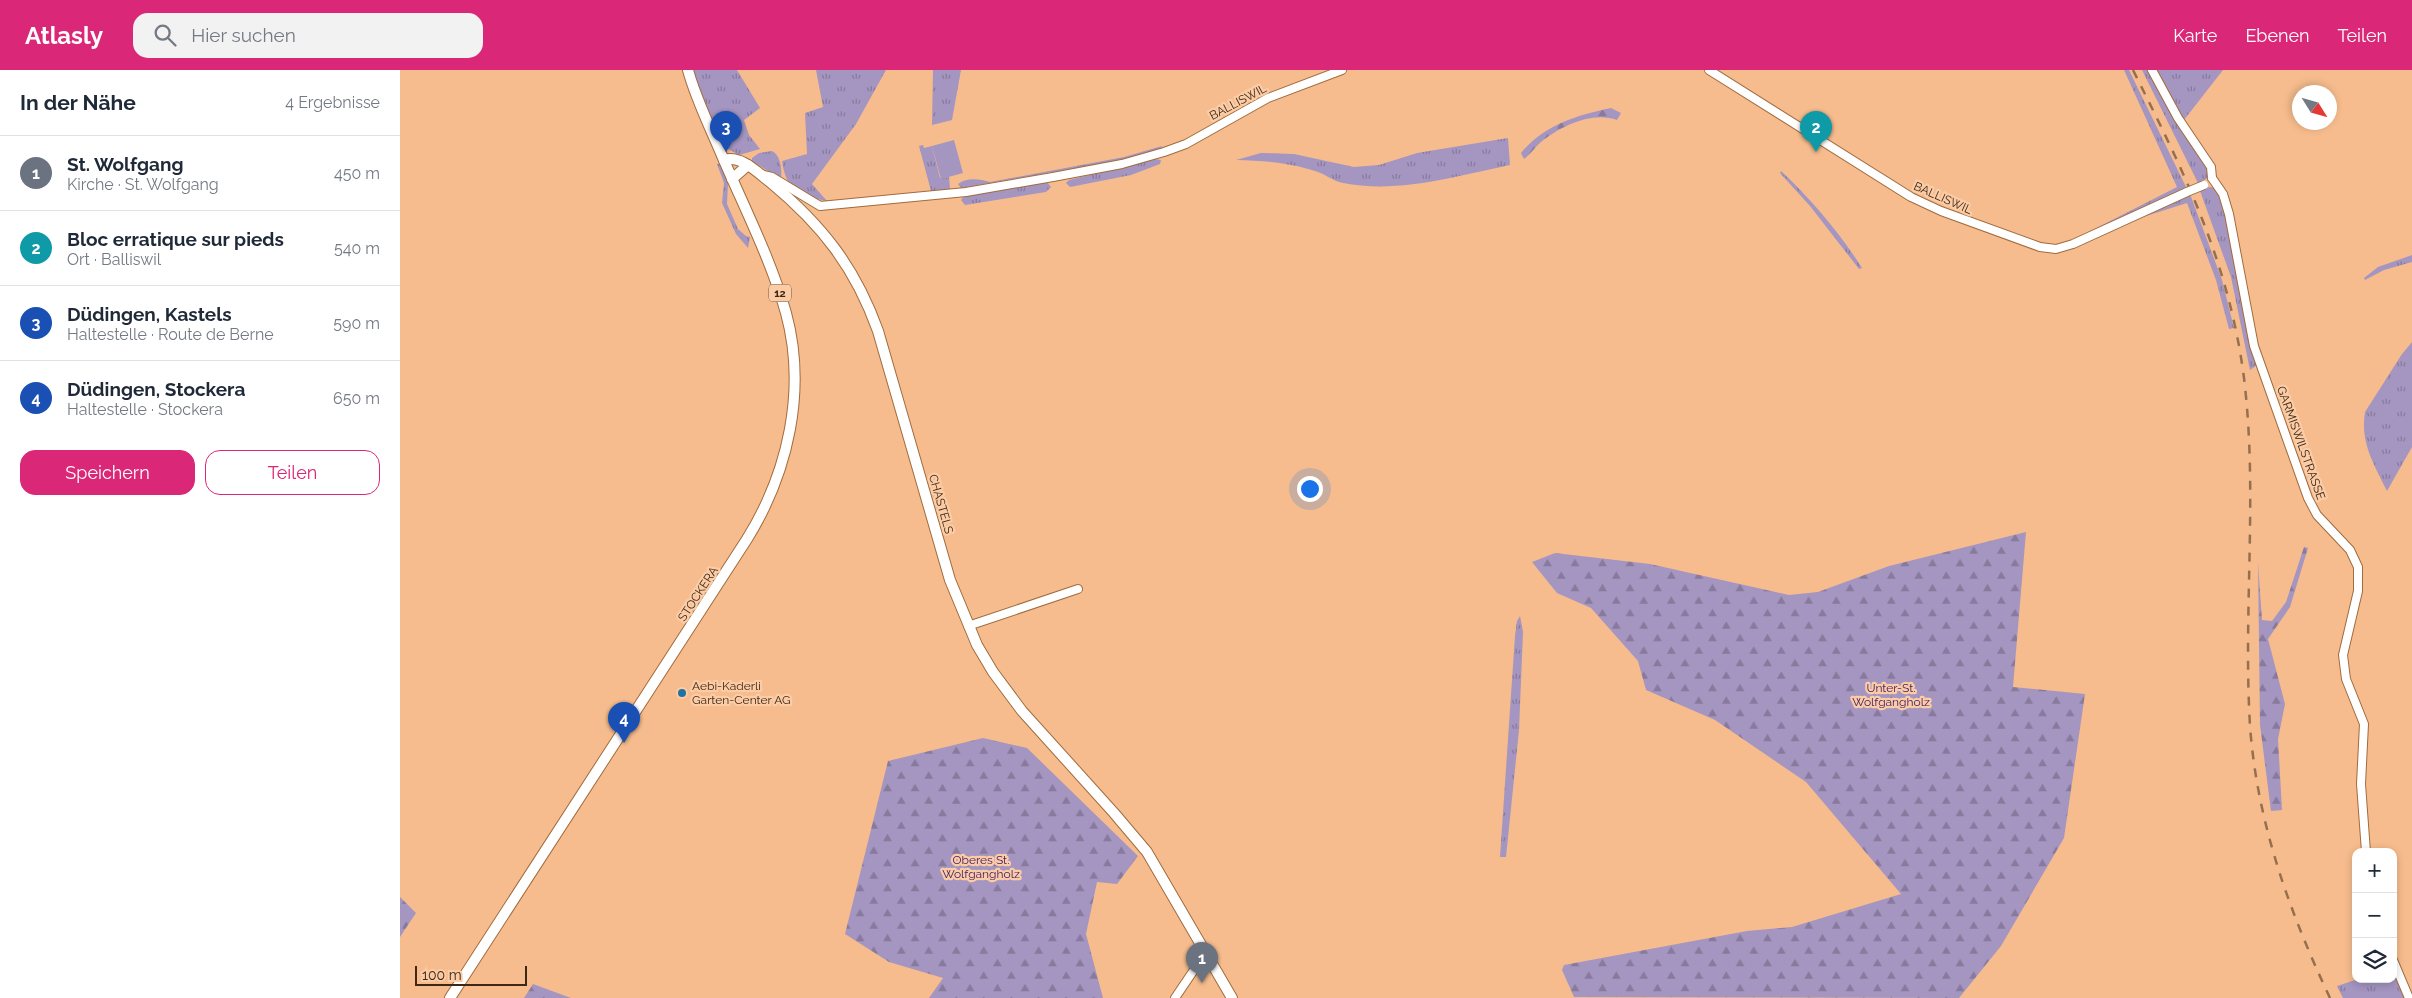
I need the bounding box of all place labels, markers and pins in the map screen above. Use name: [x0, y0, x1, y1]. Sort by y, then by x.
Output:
pin: 3: [710, 111, 742, 152]
pin: 2: [1800, 111, 1832, 152]
place label: Aebi-Kaderli Garten-Center AG: [692, 679, 791, 707]
marker: Aebi-Kaderli Garten-Center AG: [676, 687, 688, 699]
pin: 4: [608, 702, 640, 743]
pin: 1: [1186, 942, 1218, 983]

